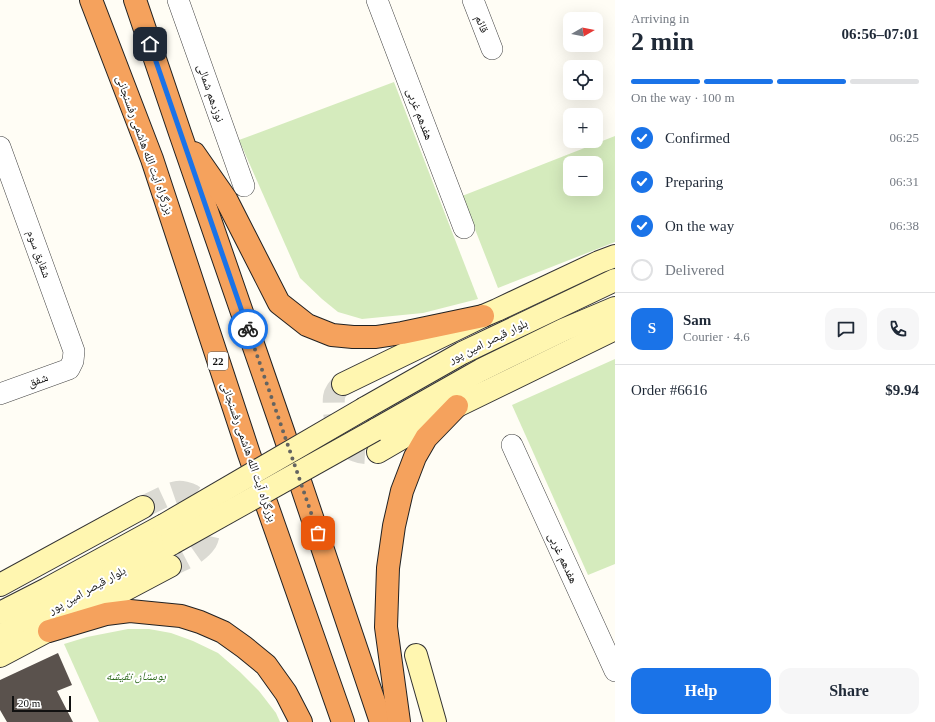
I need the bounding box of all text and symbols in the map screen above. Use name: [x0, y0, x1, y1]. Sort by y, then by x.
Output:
text: Arriving in: [631, 11, 689, 26]
north arrow: [563, 12, 603, 52]
map controls: [563, 12, 603, 196]
street label: قائم: [471, 13, 492, 35]
text: 06:56–07:01: [842, 26, 919, 42]
pin: [133, 27, 167, 61]
text: 2 min: [631, 27, 694, 56]
icon: home: [139, 33, 161, 55]
button: locate: [563, 60, 603, 100]
street label: نوزدهم شمالی: [194, 62, 227, 124]
street label: بزرگراه آیت الله هاشمی رفسنجانی: [113, 74, 177, 217]
street label: هفدهم غربی: [403, 86, 436, 142]
text: On the way · 100 m: [631, 90, 735, 105]
button: +: [563, 108, 603, 148]
icon: check: [631, 127, 653, 149]
text: Confirmed: [665, 130, 730, 146]
text: 06:25: [889, 130, 919, 145]
button: −: [563, 156, 603, 196]
icon: check: [631, 171, 653, 193]
text: Preparing: [665, 174, 723, 190]
text: 06:31: [889, 174, 919, 189]
icon: check: [631, 215, 653, 237]
text: On the way: [665, 218, 734, 234]
text: 06:38: [889, 218, 919, 233]
street label: شقایق سوم: [23, 228, 54, 280]
text: Delivered: [665, 262, 724, 278]
button: chat: [825, 308, 867, 350]
button: phone: [877, 308, 919, 350]
courier: [228, 309, 268, 349]
text: Sam: [683, 312, 711, 328]
street label: بلوار قیصر امین پور: [445, 316, 530, 367]
icon: bike: [237, 318, 259, 340]
text: S: [648, 320, 656, 336]
text: Courier · 4.6: [683, 329, 750, 344]
road number: 22: [208, 352, 228, 370]
street label: شفق: [26, 370, 50, 390]
street label: بزرگراه آیت الله هاشمی رفسنجانی: [218, 380, 280, 524]
text: Order #6616: [631, 382, 707, 398]
text: $9.94: [885, 382, 919, 398]
pin: [301, 516, 335, 550]
icon: bag: [307, 522, 329, 544]
street label: هفدهم غربی: [544, 530, 581, 586]
street label: بلوار قیصر امین پور: [45, 563, 128, 618]
button: Help: [631, 668, 771, 714]
button: Share: [779, 668, 919, 714]
park label: بوستان نقیشه: [106, 669, 167, 684]
scale bar: [12, 694, 71, 713]
text: 20 m: [18, 697, 40, 709]

